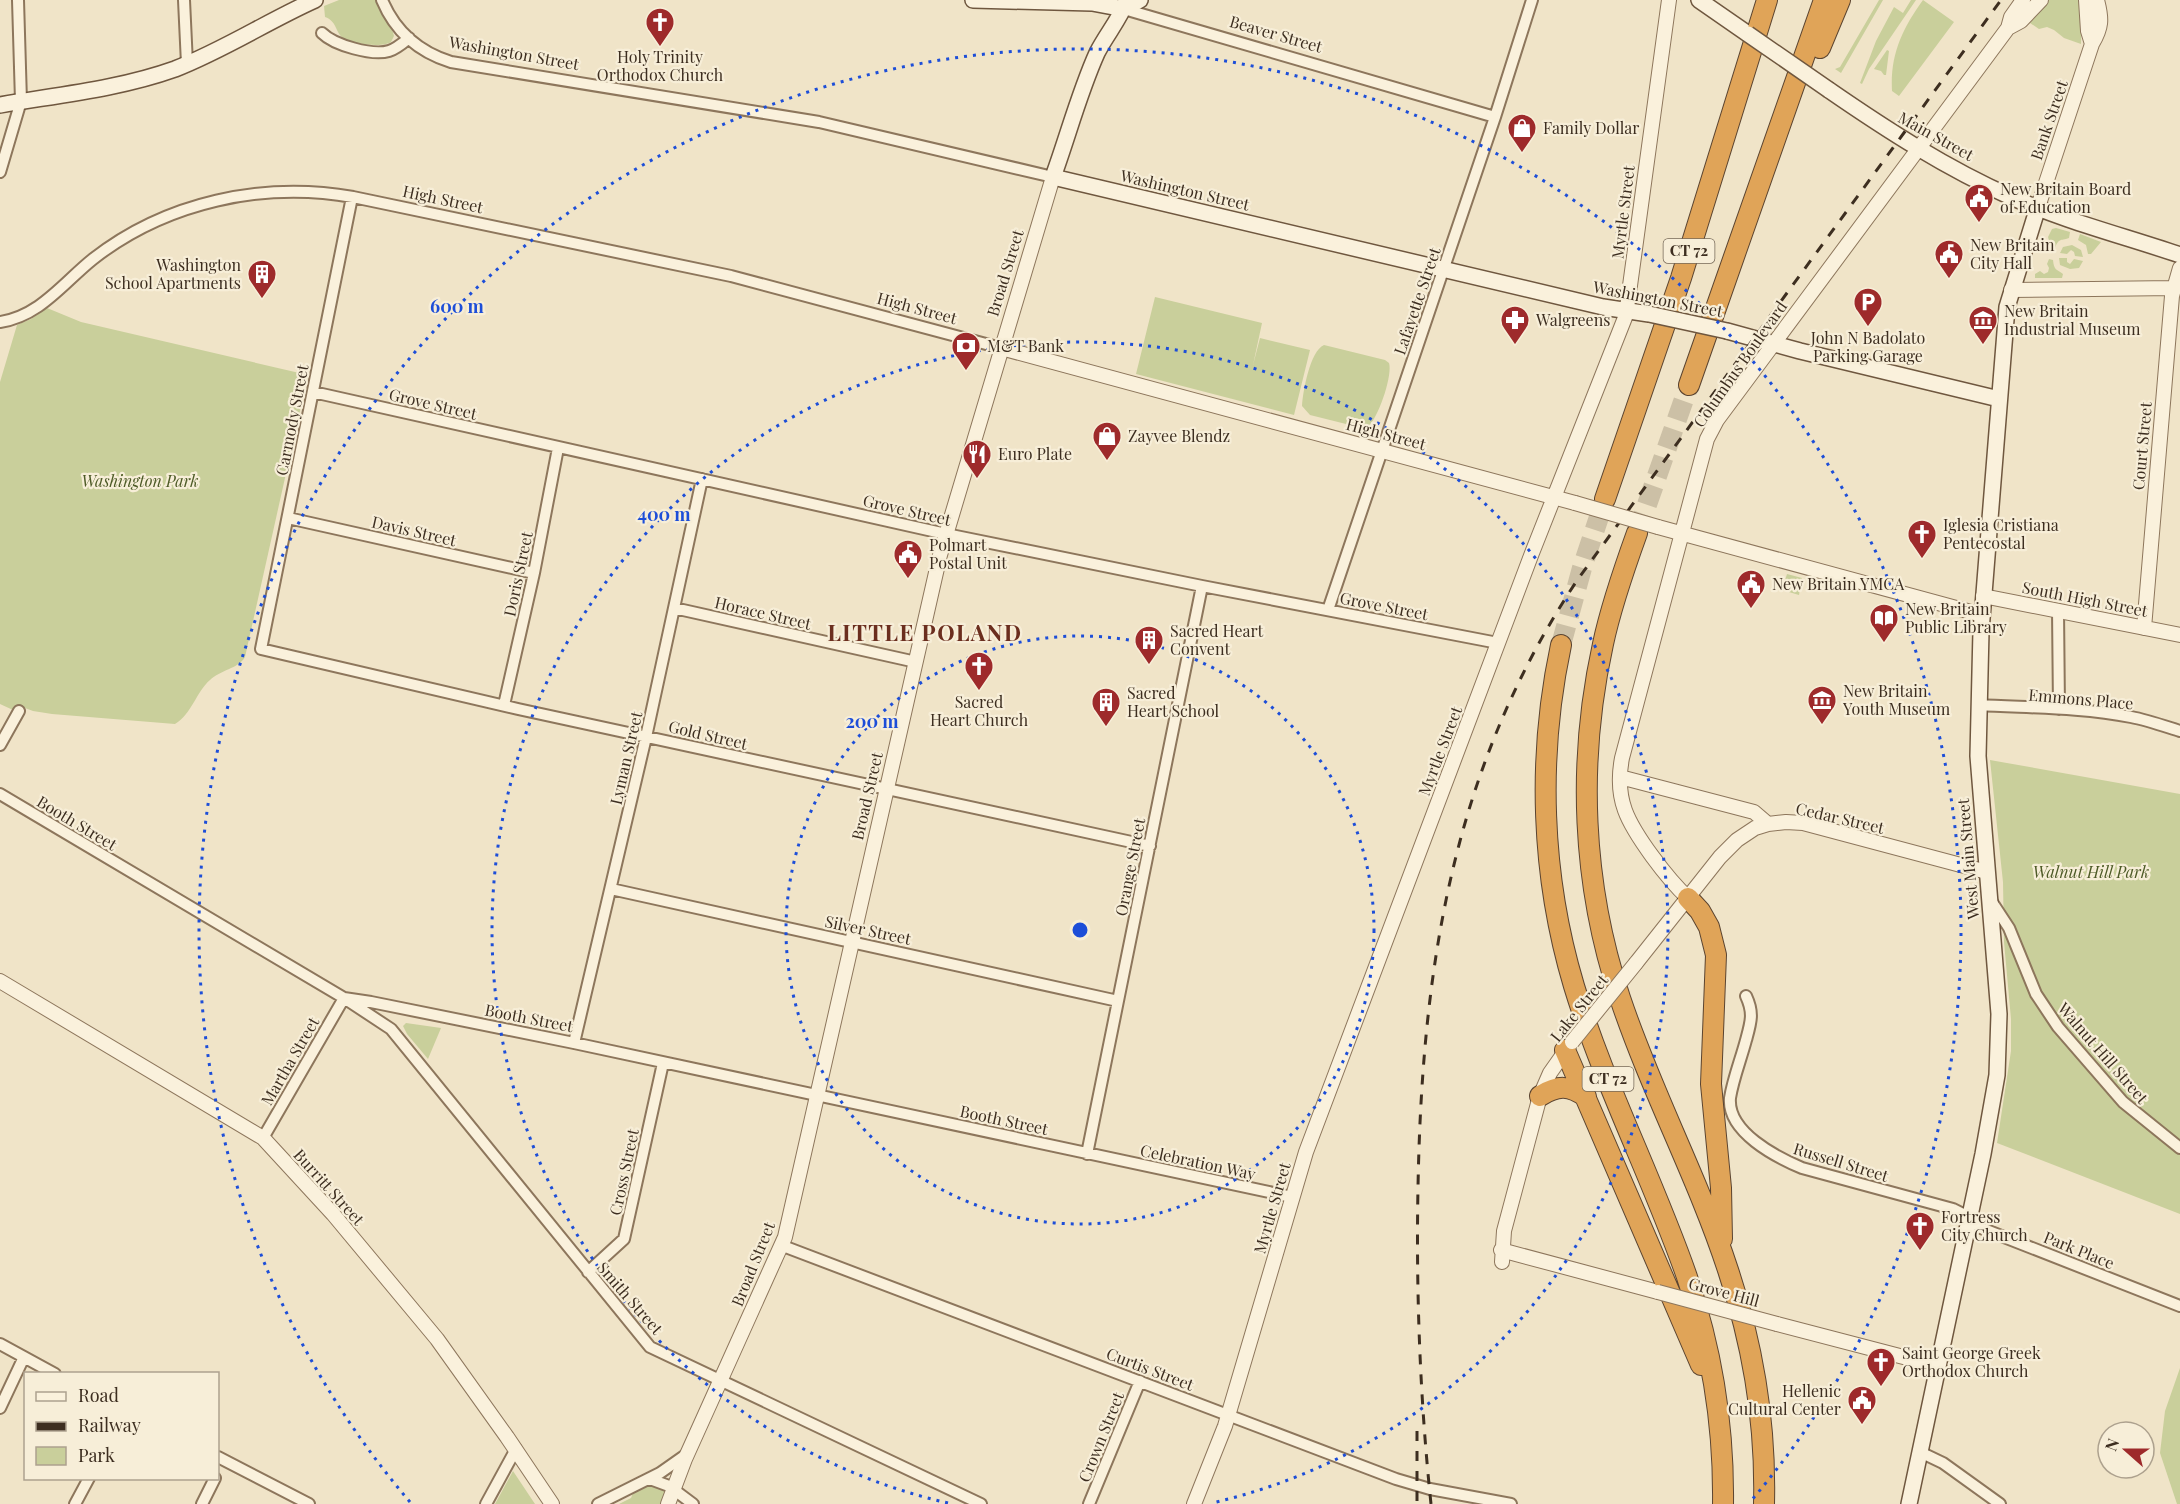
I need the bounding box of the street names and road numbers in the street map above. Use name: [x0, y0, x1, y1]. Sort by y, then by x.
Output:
street label: Beaver Street: [1227, 10, 1325, 57]
street label: Washington Street: [446, 31, 581, 74]
street label: Bank Street: [2025, 77, 2072, 163]
street label: Main Street: [1895, 106, 1978, 165]
street label: Washington Street: [1118, 164, 1252, 215]
street label: Myrtle Street: [1606, 164, 1639, 260]
street label: High Street: [401, 180, 486, 217]
street label: Broad Street: [981, 227, 1028, 319]
road number: CT 72: [1664, 239, 1714, 263]
street label: Lafayette Street: [1388, 244, 1445, 357]
street label: Washington Street: [1590, 275, 1725, 321]
street label: High Street: [875, 287, 960, 328]
street label: Columbus Boulevard: [1688, 296, 1791, 431]
street label: Carmody Street: [270, 362, 313, 477]
street label: Grove Street: [387, 383, 479, 424]
street label: Court Street: [2127, 401, 2156, 491]
street label: High Street: [1344, 413, 1429, 454]
street label: Grove Street: [861, 489, 953, 530]
street label: Davis Street: [370, 511, 459, 550]
street label: Doris Street: [498, 529, 537, 618]
street label: South High Street: [2021, 576, 2150, 621]
street label: Grove Street: [1338, 587, 1430, 624]
street label: Horace Street: [713, 591, 814, 634]
street label: Emmons Place: [2028, 683, 2134, 714]
street label: Myrtle Street: [1413, 703, 1466, 798]
street label: Lyman Street: [605, 709, 647, 807]
street label: Gold Street: [667, 715, 750, 754]
street label: Broad Street: [846, 750, 887, 842]
street label: Booth Street: [33, 791, 121, 855]
street label: Cedar Street: [1794, 797, 1887, 838]
street label: West Main Street: [1952, 798, 1983, 921]
street label: Orange Street: [1110, 816, 1149, 918]
street label: Silver Street: [823, 910, 913, 949]
street label: Lake Street: [1545, 969, 1612, 1046]
street label: Walnut Hill Street: [2053, 997, 2153, 1108]
street label: Booth Street: [483, 999, 575, 1036]
street label: Martha Street: [256, 1012, 324, 1109]
road number: CT 72: [1582, 1067, 1634, 1091]
street label: Booth Street: [958, 1100, 1050, 1139]
street label: Cross Street: [604, 1126, 643, 1217]
street label: Russell Street: [1791, 1137, 1891, 1186]
street label: Celebration Way: [1138, 1139, 1258, 1184]
street label: Burritt Street: [290, 1144, 369, 1229]
street label: Myrtle Street: [1248, 1159, 1295, 1256]
street label: Broad Street: [726, 1218, 779, 1309]
street label: Park Place: [2041, 1226, 2118, 1273]
street label: Smith Street: [593, 1257, 668, 1339]
street label: Grove Hill: [1686, 1272, 1762, 1311]
street label: Curtis Street: [1104, 1342, 1197, 1395]
street label: Crown Street: [1073, 1388, 1128, 1485]

